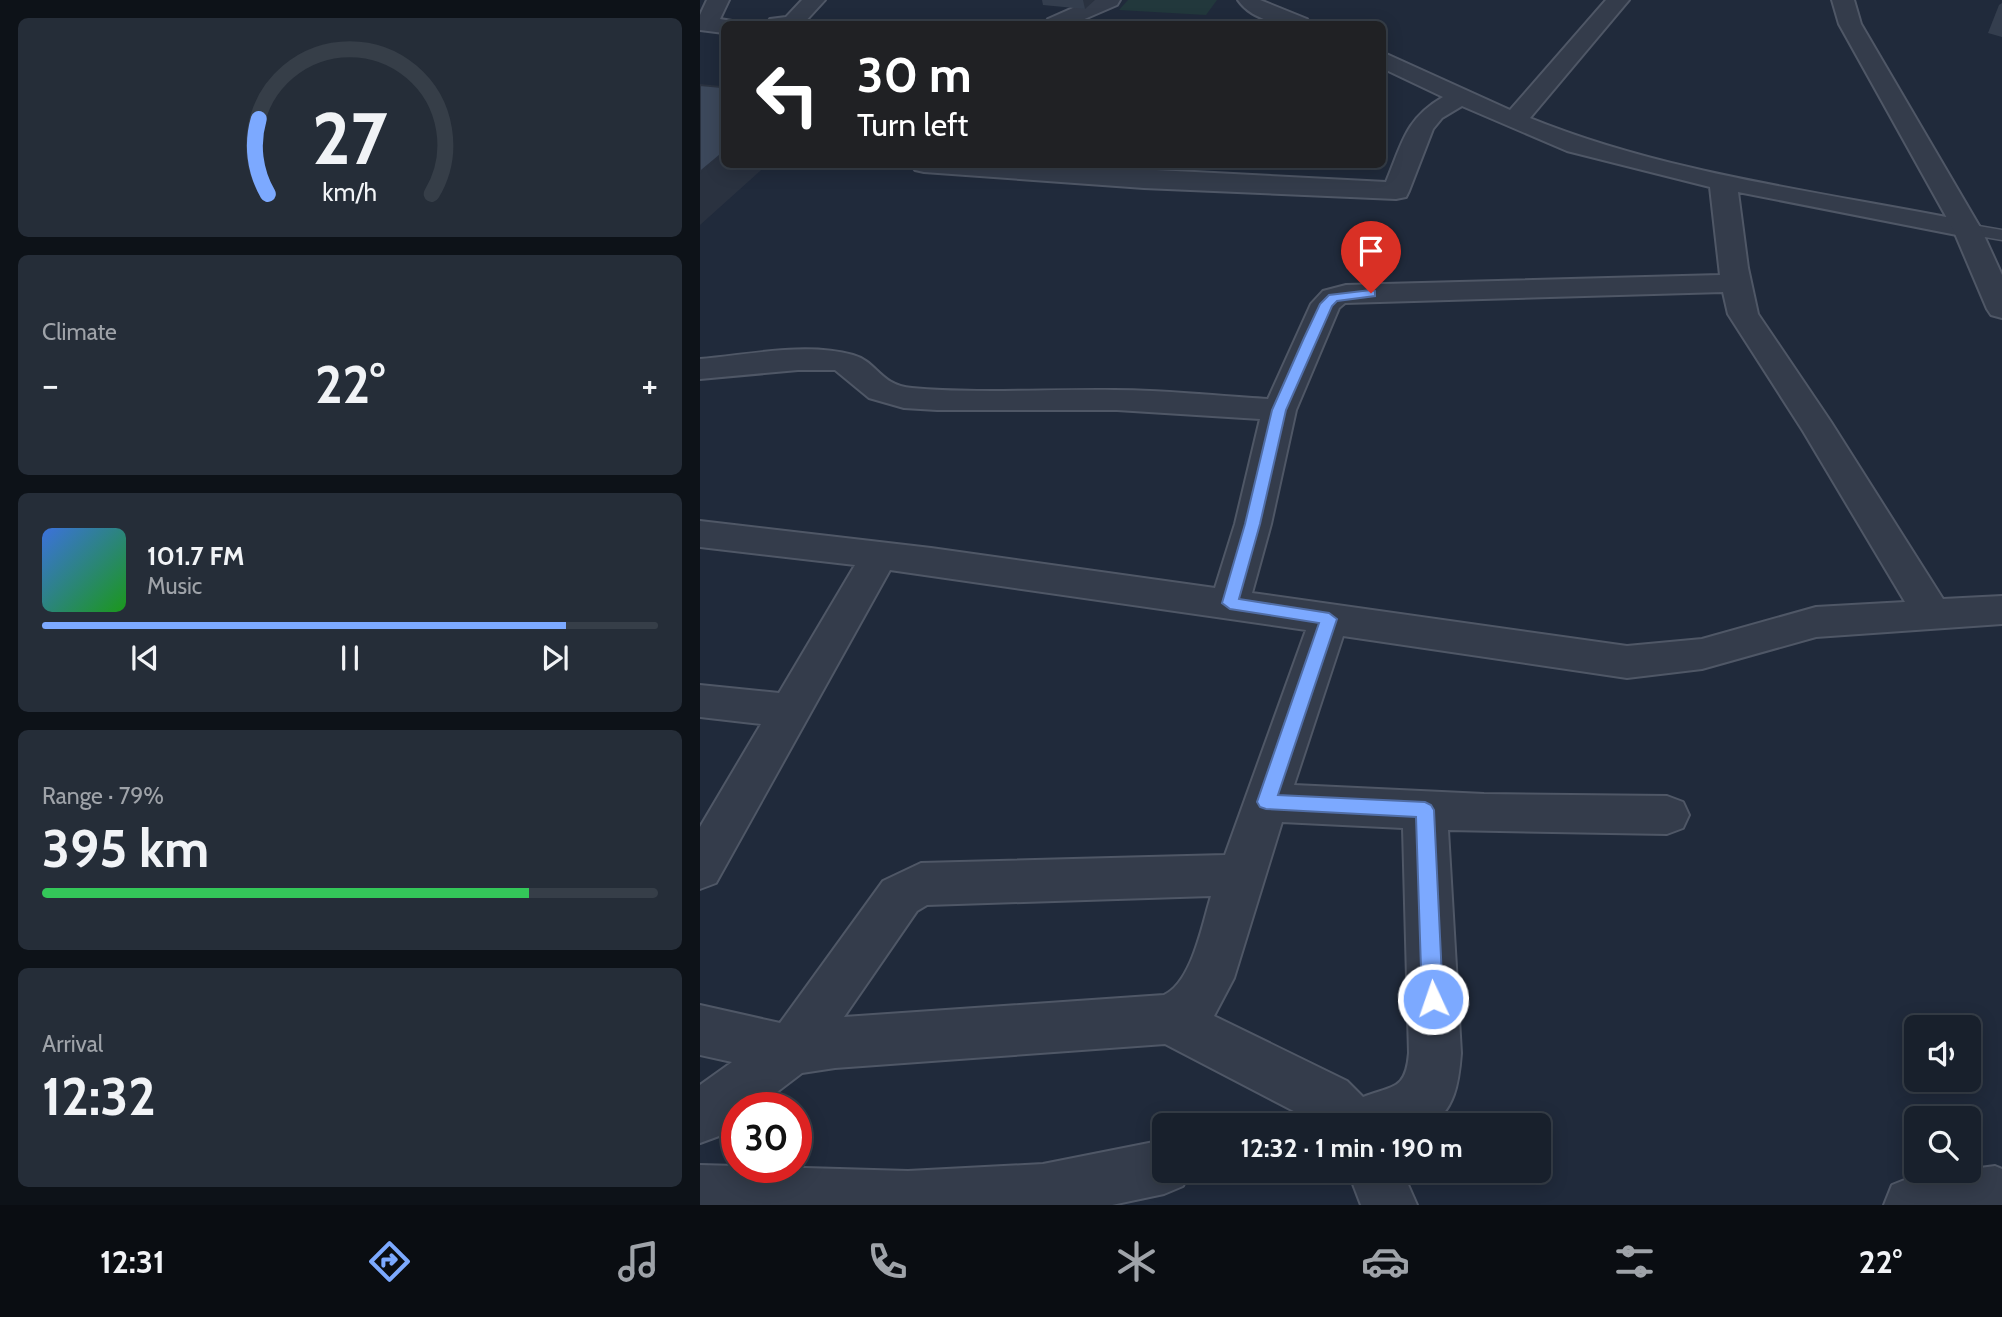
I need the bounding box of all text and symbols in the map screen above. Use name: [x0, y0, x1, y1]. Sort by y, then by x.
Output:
text: 30 m: [857, 45, 972, 104]
icon: left: [742, 49, 833, 140]
text: 27: [312, 94, 388, 182]
text: Turn left: [857, 105, 968, 144]
text: km/h: [323, 177, 377, 207]
pin: [1341, 221, 1401, 293]
icon: arrive: [1352, 232, 1390, 270]
text: Climate: [42, 318, 117, 346]
text: 22°: [315, 353, 385, 416]
text: −: [42, 361, 59, 408]
text: +: [641, 361, 658, 408]
text: 101.7 FM: [147, 540, 244, 572]
text: Music: [147, 572, 202, 600]
icon: previous: [126, 639, 164, 677]
icon: pause: [331, 639, 369, 677]
icon: next: [536, 639, 574, 677]
text: Range · 79%: [42, 782, 164, 810]
text: 395 km: [42, 817, 209, 880]
position arrow: [1396, 962, 1470, 1036]
map controls: [1904, 1015, 1981, 1183]
button: sound: [1904, 1015, 1981, 1092]
text: Arrival: [42, 1030, 103, 1058]
text: 12:32: [42, 1065, 156, 1128]
speed limit sign: 30: [721, 1092, 812, 1183]
button: search: [1904, 1106, 1981, 1183]
text: 12:32 · 1 min · 190 m: [1241, 1132, 1463, 1164]
icon: directions: [365, 1237, 414, 1286]
icon: music: [614, 1237, 663, 1286]
icon: phone: [863, 1237, 912, 1286]
icon: climate: [1112, 1237, 1161, 1286]
icon: car: [1361, 1237, 1410, 1286]
icon: filters: [1610, 1237, 1659, 1286]
text: 12:31: [100, 1242, 165, 1281]
text: 22°: [1859, 1242, 1902, 1281]

